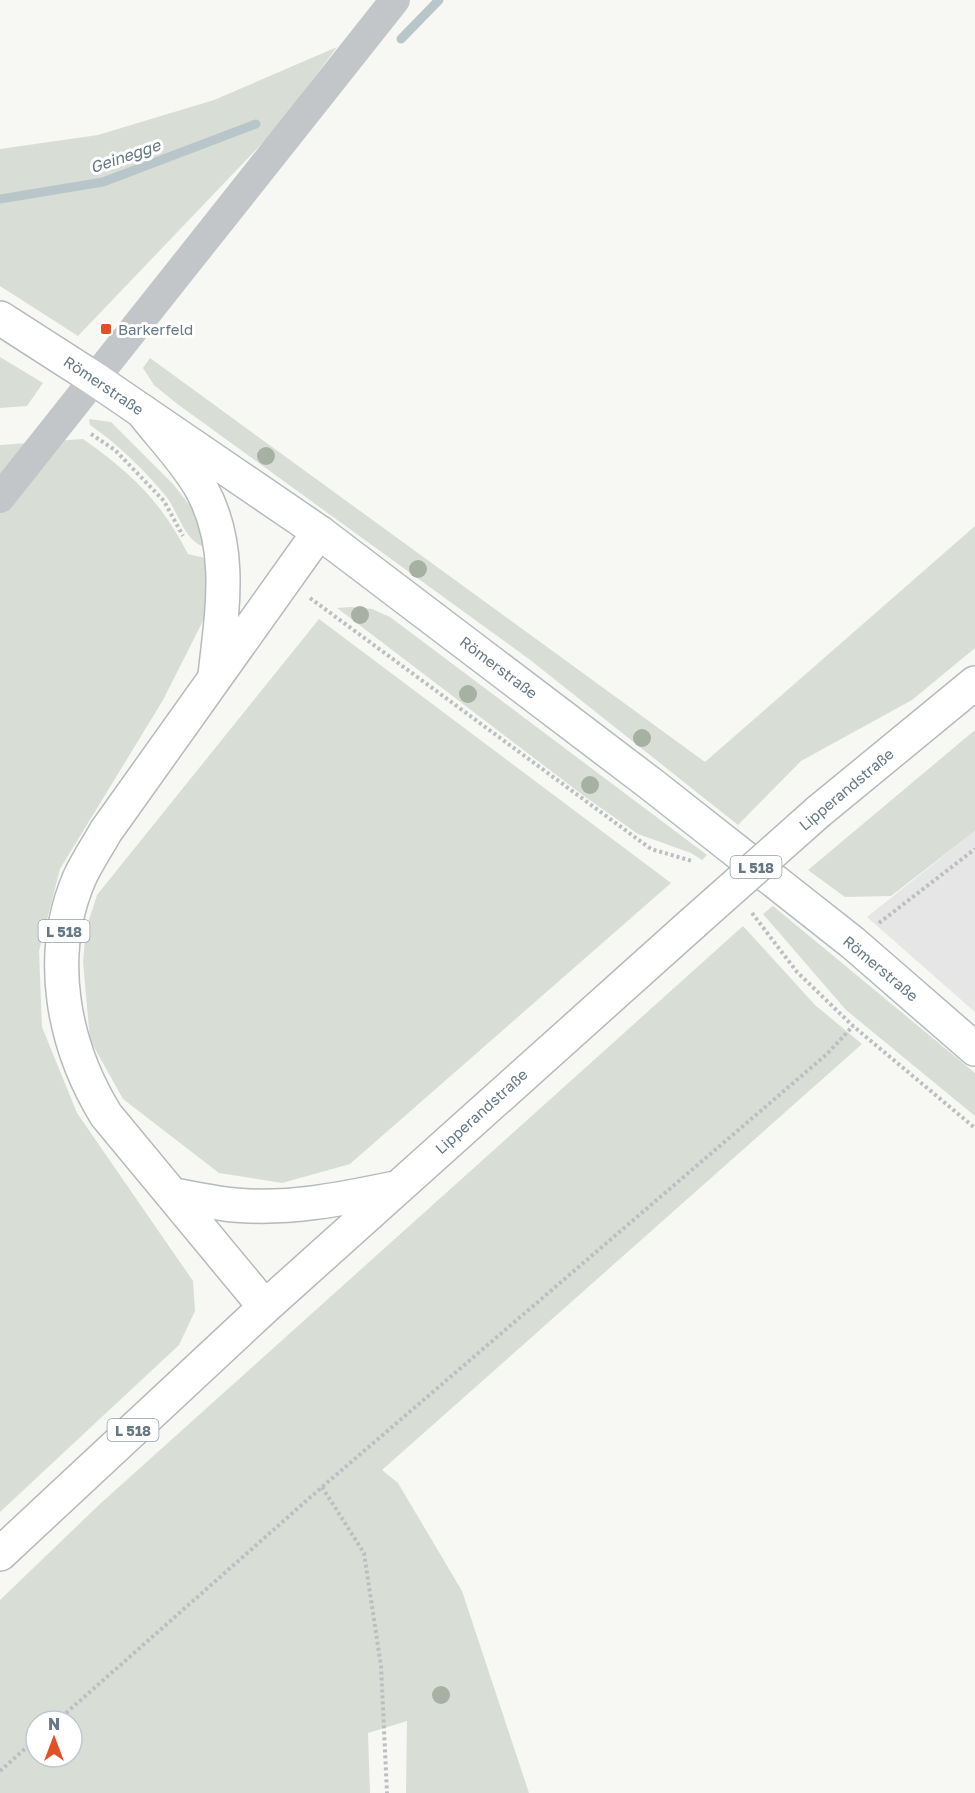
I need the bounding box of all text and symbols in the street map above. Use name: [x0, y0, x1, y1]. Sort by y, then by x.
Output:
water label: Geinegge: [87, 134, 164, 177]
place label: Barkerfeld: [118, 320, 193, 338]
marker: Barkerfeld: [99, 322, 113, 336]
street label: Römerstraße: [61, 352, 148, 418]
street label: Römerstraße: [457, 632, 542, 702]
street label: Lipperandstraße: [795, 744, 897, 834]
road number: L 518: [730, 856, 782, 878]
road number: L 518: [38, 920, 90, 942]
street label: Römerstraße: [840, 931, 922, 1005]
street label: Lipperandstraße: [431, 1065, 531, 1157]
road number: L 518: [108, 1419, 158, 1441]
north arrow: [24, 1709, 84, 1769]
text: N: [48, 1714, 60, 1734]

